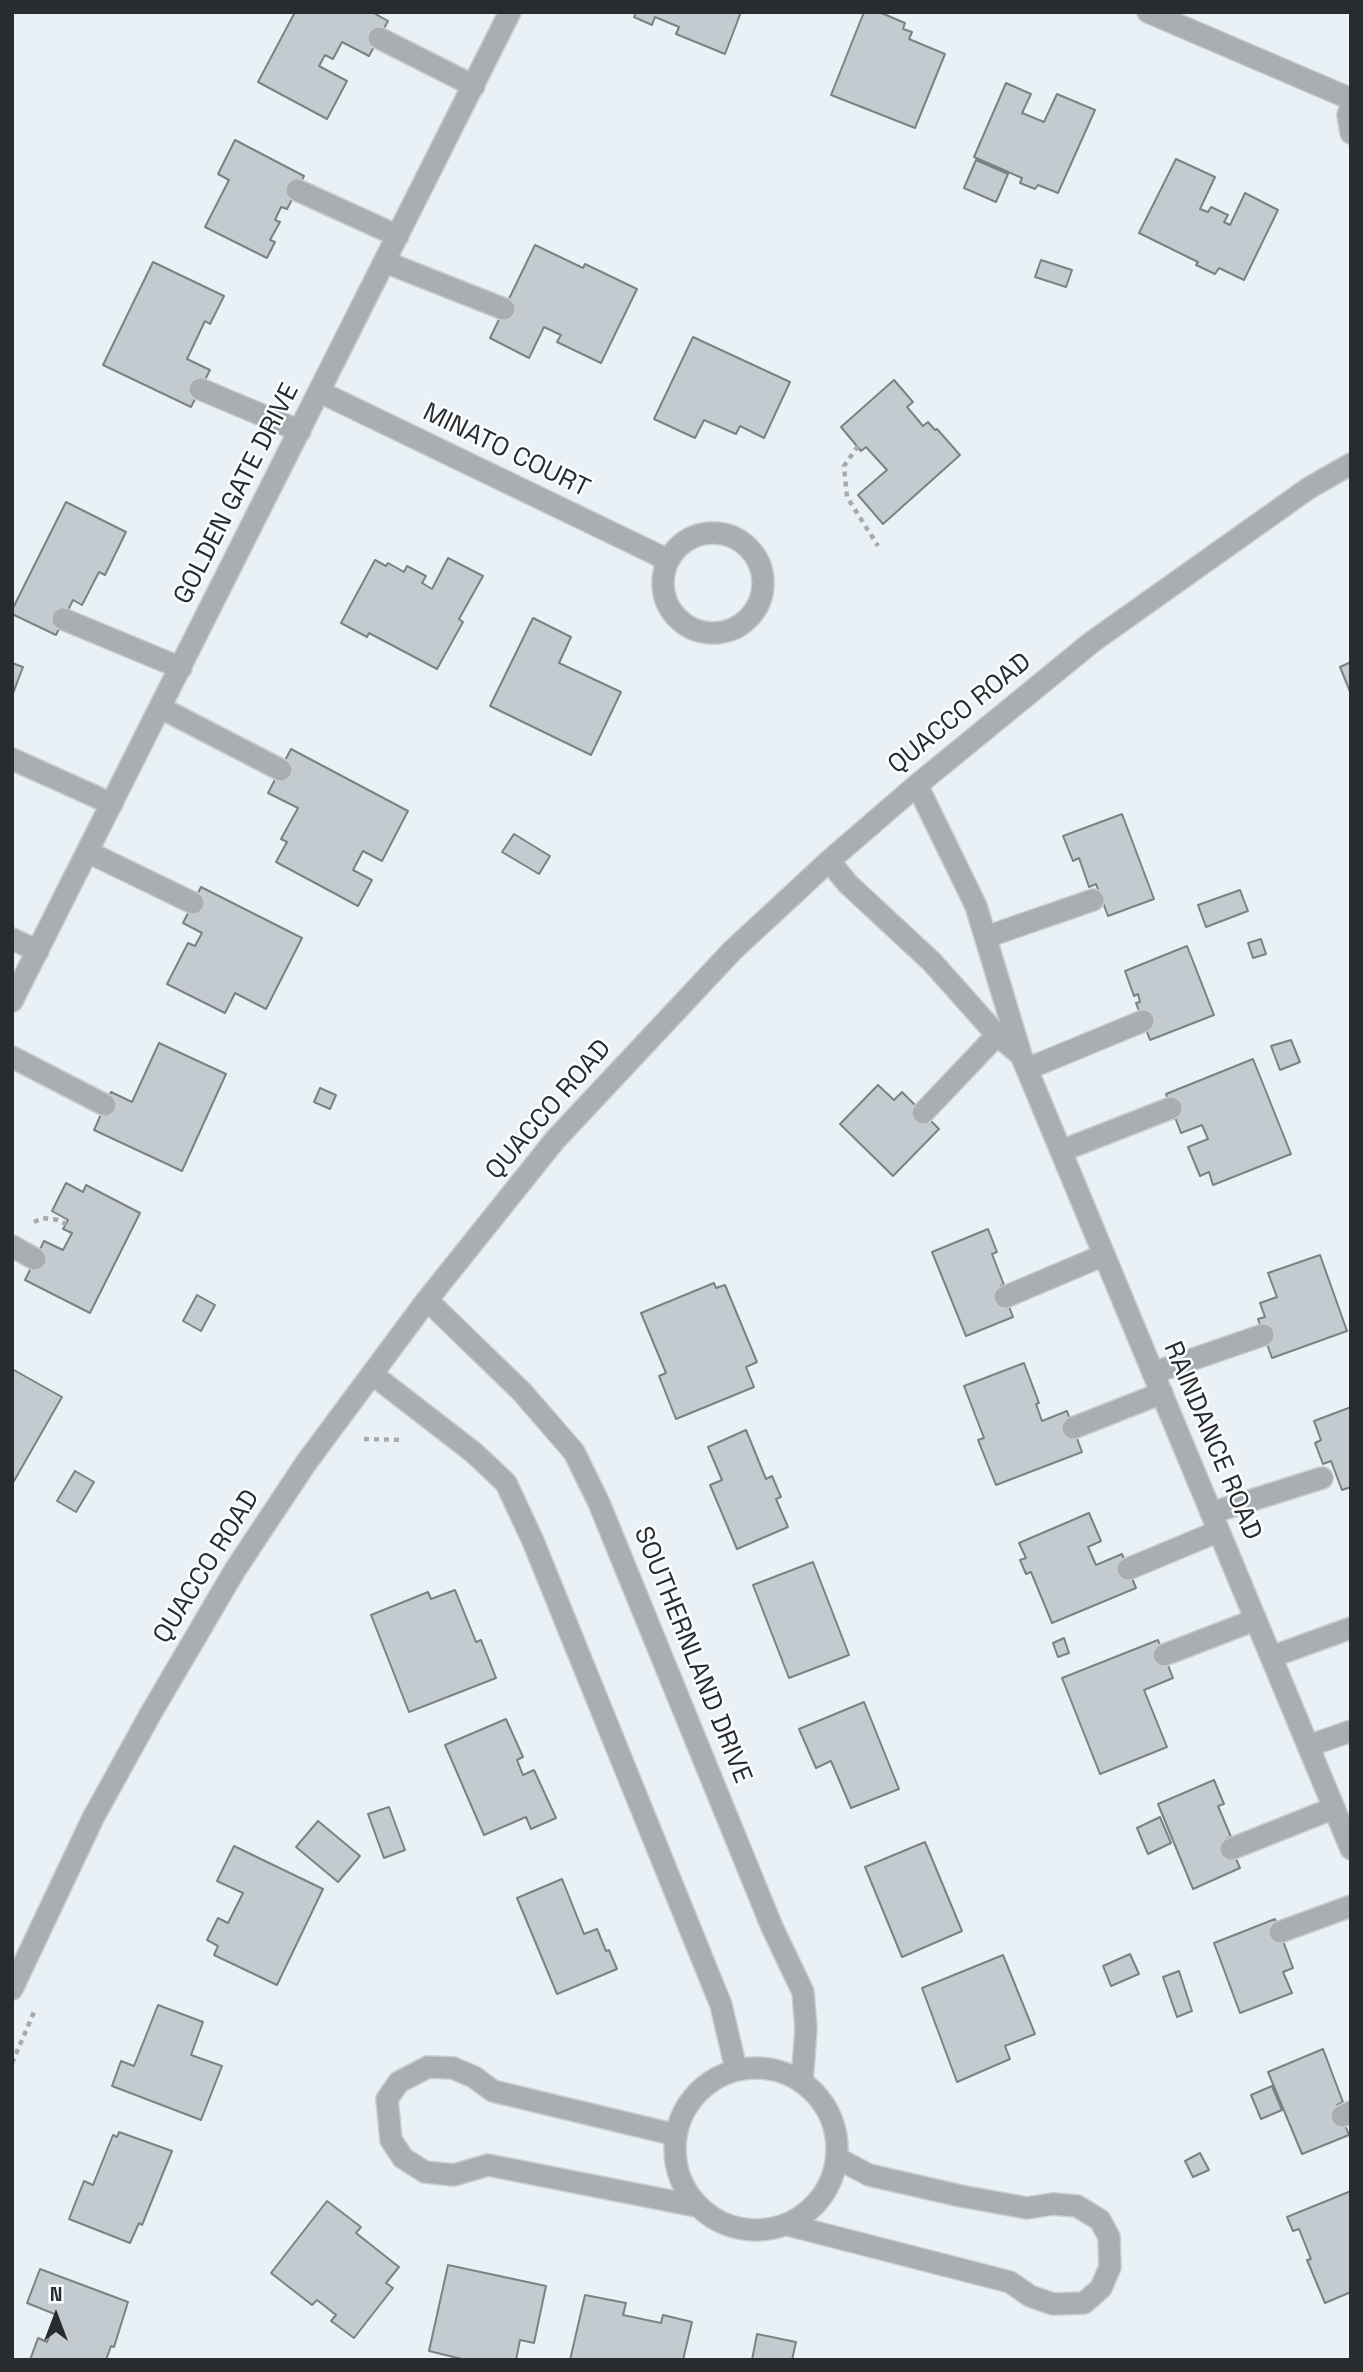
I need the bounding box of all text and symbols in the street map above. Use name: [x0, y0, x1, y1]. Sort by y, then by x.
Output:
street label: GOLDEN GATE DRIVE: [168, 378, 306, 610]
street label: MINATO COURT: [417, 397, 595, 505]
street label: QUACCO ROAD: [882, 647, 1038, 781]
street label: QUACCO ROAD: [480, 1034, 618, 1186]
street label: RAINDANCE ROAD: [1156, 1337, 1268, 1545]
street label: QUACCO ROAD: [147, 1484, 267, 1650]
street label: SOUTHERNLAND DRIVE: [626, 1522, 758, 1788]
north arrow: [21, 2281, 91, 2351]
text: N: [50, 2282, 62, 2307]

